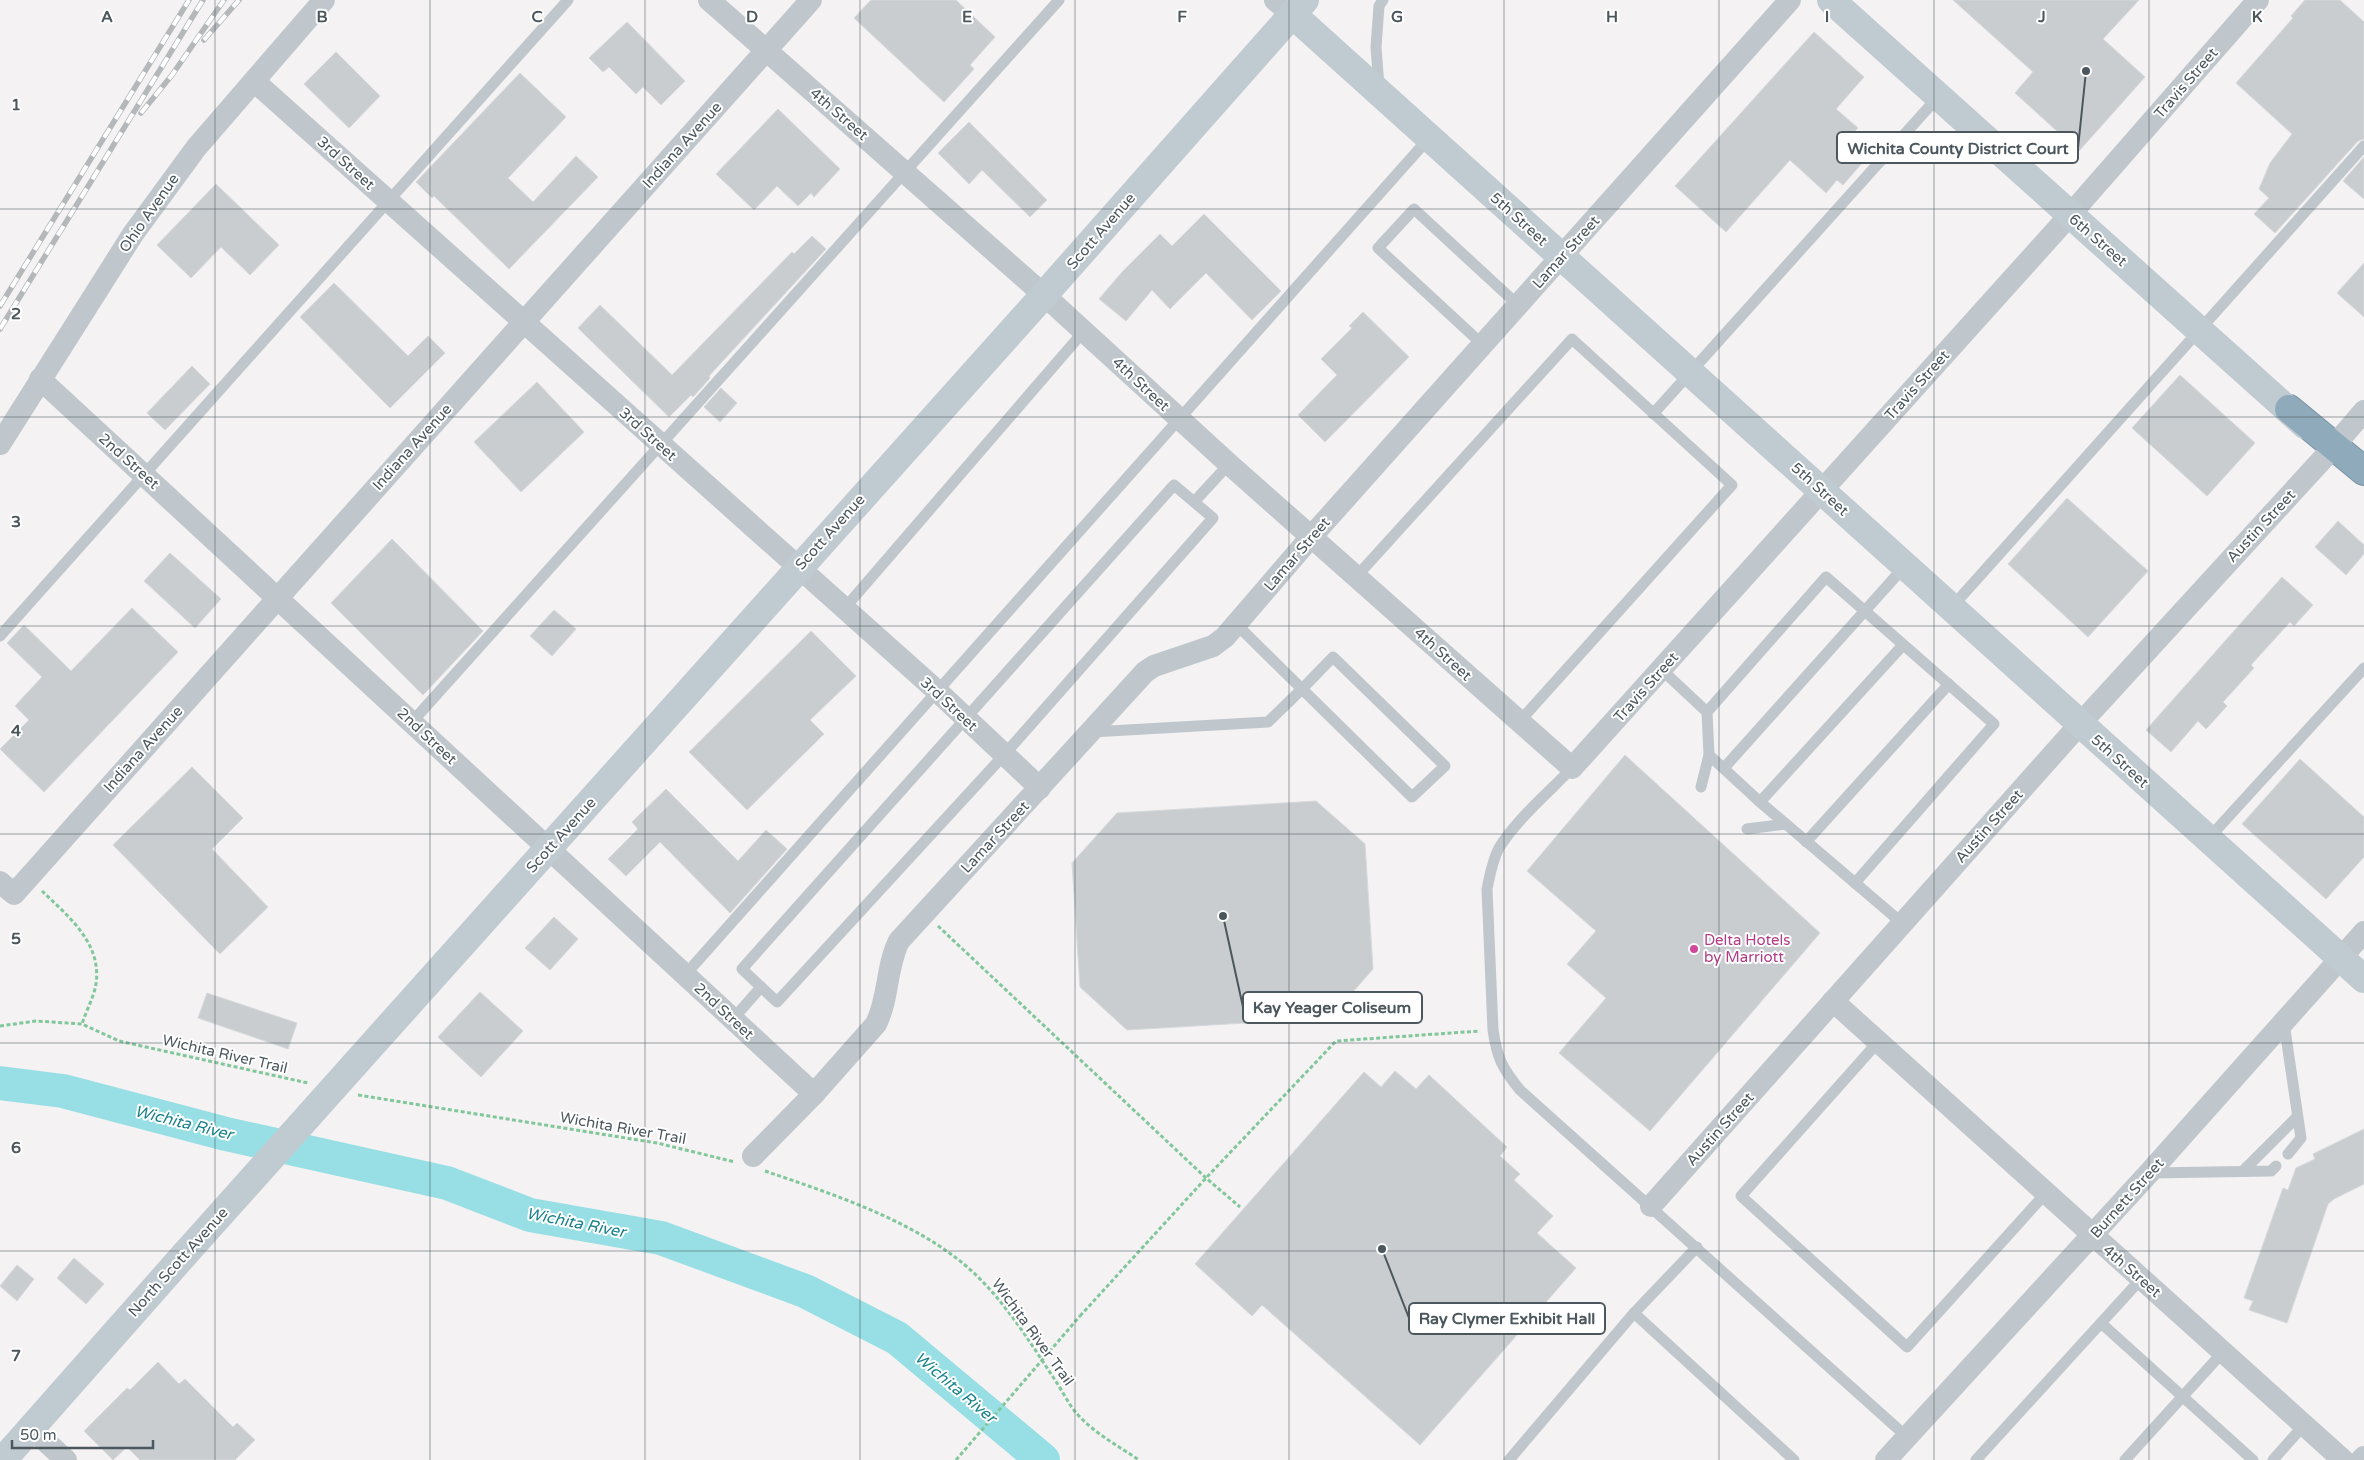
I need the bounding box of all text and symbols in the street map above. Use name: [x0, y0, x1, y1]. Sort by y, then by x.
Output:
text: A: [101, 7, 113, 27]
text: B: [316, 7, 328, 27]
text: C: [531, 7, 543, 27]
text: D: [746, 7, 758, 27]
text: E: [962, 7, 972, 27]
text: F: [1177, 7, 1187, 27]
text: G: [1391, 7, 1403, 27]
text: H: [1606, 7, 1618, 27]
text: I: [1825, 7, 1829, 27]
text: J: [2037, 7, 2046, 27]
text: K: [2252, 7, 2263, 27]
street label: Travis Street: [2150, 44, 2222, 122]
street label: 4th Street: [806, 84, 872, 144]
text: 1: [11, 95, 21, 115]
street label: Indiana Avenue: [638, 98, 726, 192]
street label: 3rd Street: [314, 132, 379, 194]
callout: Wichita County District Court: [1837, 132, 2078, 163]
text: Wichita County District Court: [1847, 139, 2070, 159]
street label: Ohio Avenue: [115, 170, 183, 256]
street label: Scott Avenue: [1063, 189, 1139, 273]
street label: 5th Street: [1487, 189, 1552, 250]
street label: 6th Street: [2065, 210, 2131, 270]
street label: Lamar Street: [1529, 212, 1604, 292]
text: 2: [11, 304, 21, 324]
street label: Travis Street: [1881, 346, 1953, 424]
street label: 4th Street: [1109, 353, 1173, 415]
street label: Indiana Avenue: [368, 400, 456, 494]
street label: 3rd Street: [616, 403, 681, 465]
street label: 2nd Street: [95, 429, 163, 493]
street label: 5th Street: [1788, 459, 1853, 520]
street label: Austin Street: [2223, 486, 2299, 566]
street label: Scott Avenue: [791, 491, 869, 573]
text: 3: [11, 512, 21, 532]
street label: Lamar Street: [1260, 513, 1334, 595]
street label: 4th Street: [1411, 624, 1476, 685]
street label: Travis Street: [1610, 648, 1682, 726]
street label: 3rd Street: [917, 673, 981, 735]
street label: Indiana Avenue: [99, 702, 187, 796]
street label: 2nd Street: [394, 704, 461, 768]
text: 4: [11, 721, 21, 741]
street label: 5th Street: [2088, 731, 2153, 792]
street label: Austin Street: [1951, 785, 2027, 866]
street label: Scott Avenue: [522, 794, 600, 876]
street label: Lamar Street: [957, 797, 1033, 877]
text: 5: [11, 929, 21, 949]
place label: Delta Hotels by Marriott: [1704, 931, 1791, 966]
marker: Delta Hotels by Marriott: [1688, 943, 1700, 955]
street label: 2nd Street: [691, 979, 758, 1043]
callout: Kay Yeager Coliseum: [1243, 992, 1422, 1023]
text: Kay Yeager Coliseum: [1253, 998, 1411, 1018]
street label: Wichita River Trail: [161, 1031, 289, 1077]
street label: Austin Street: [1682, 1088, 1758, 1169]
water label: Wichita River: [133, 1101, 237, 1145]
street label: Wichita River Trail: [558, 1108, 688, 1148]
text: 6: [11, 1138, 21, 1158]
street label: Burnett Street: [2087, 1154, 2168, 1242]
street label: North Scott Avenue: [124, 1204, 232, 1320]
water label: Wichita River: [525, 1204, 629, 1243]
street label: 4th Street: [2099, 1241, 2165, 1301]
street label: Wichita River Trail: [988, 1275, 1078, 1389]
callout: Ray Clymer Exhibit Hall: [1409, 1303, 1605, 1334]
text: Ray Clymer Exhibit Hall: [1419, 1309, 1595, 1329]
text: 7: [11, 1346, 21, 1366]
water label: Wichita River: [910, 1348, 1002, 1429]
scale bar: [12, 1418, 154, 1450]
text: 50 m: [20, 1426, 57, 1444]

